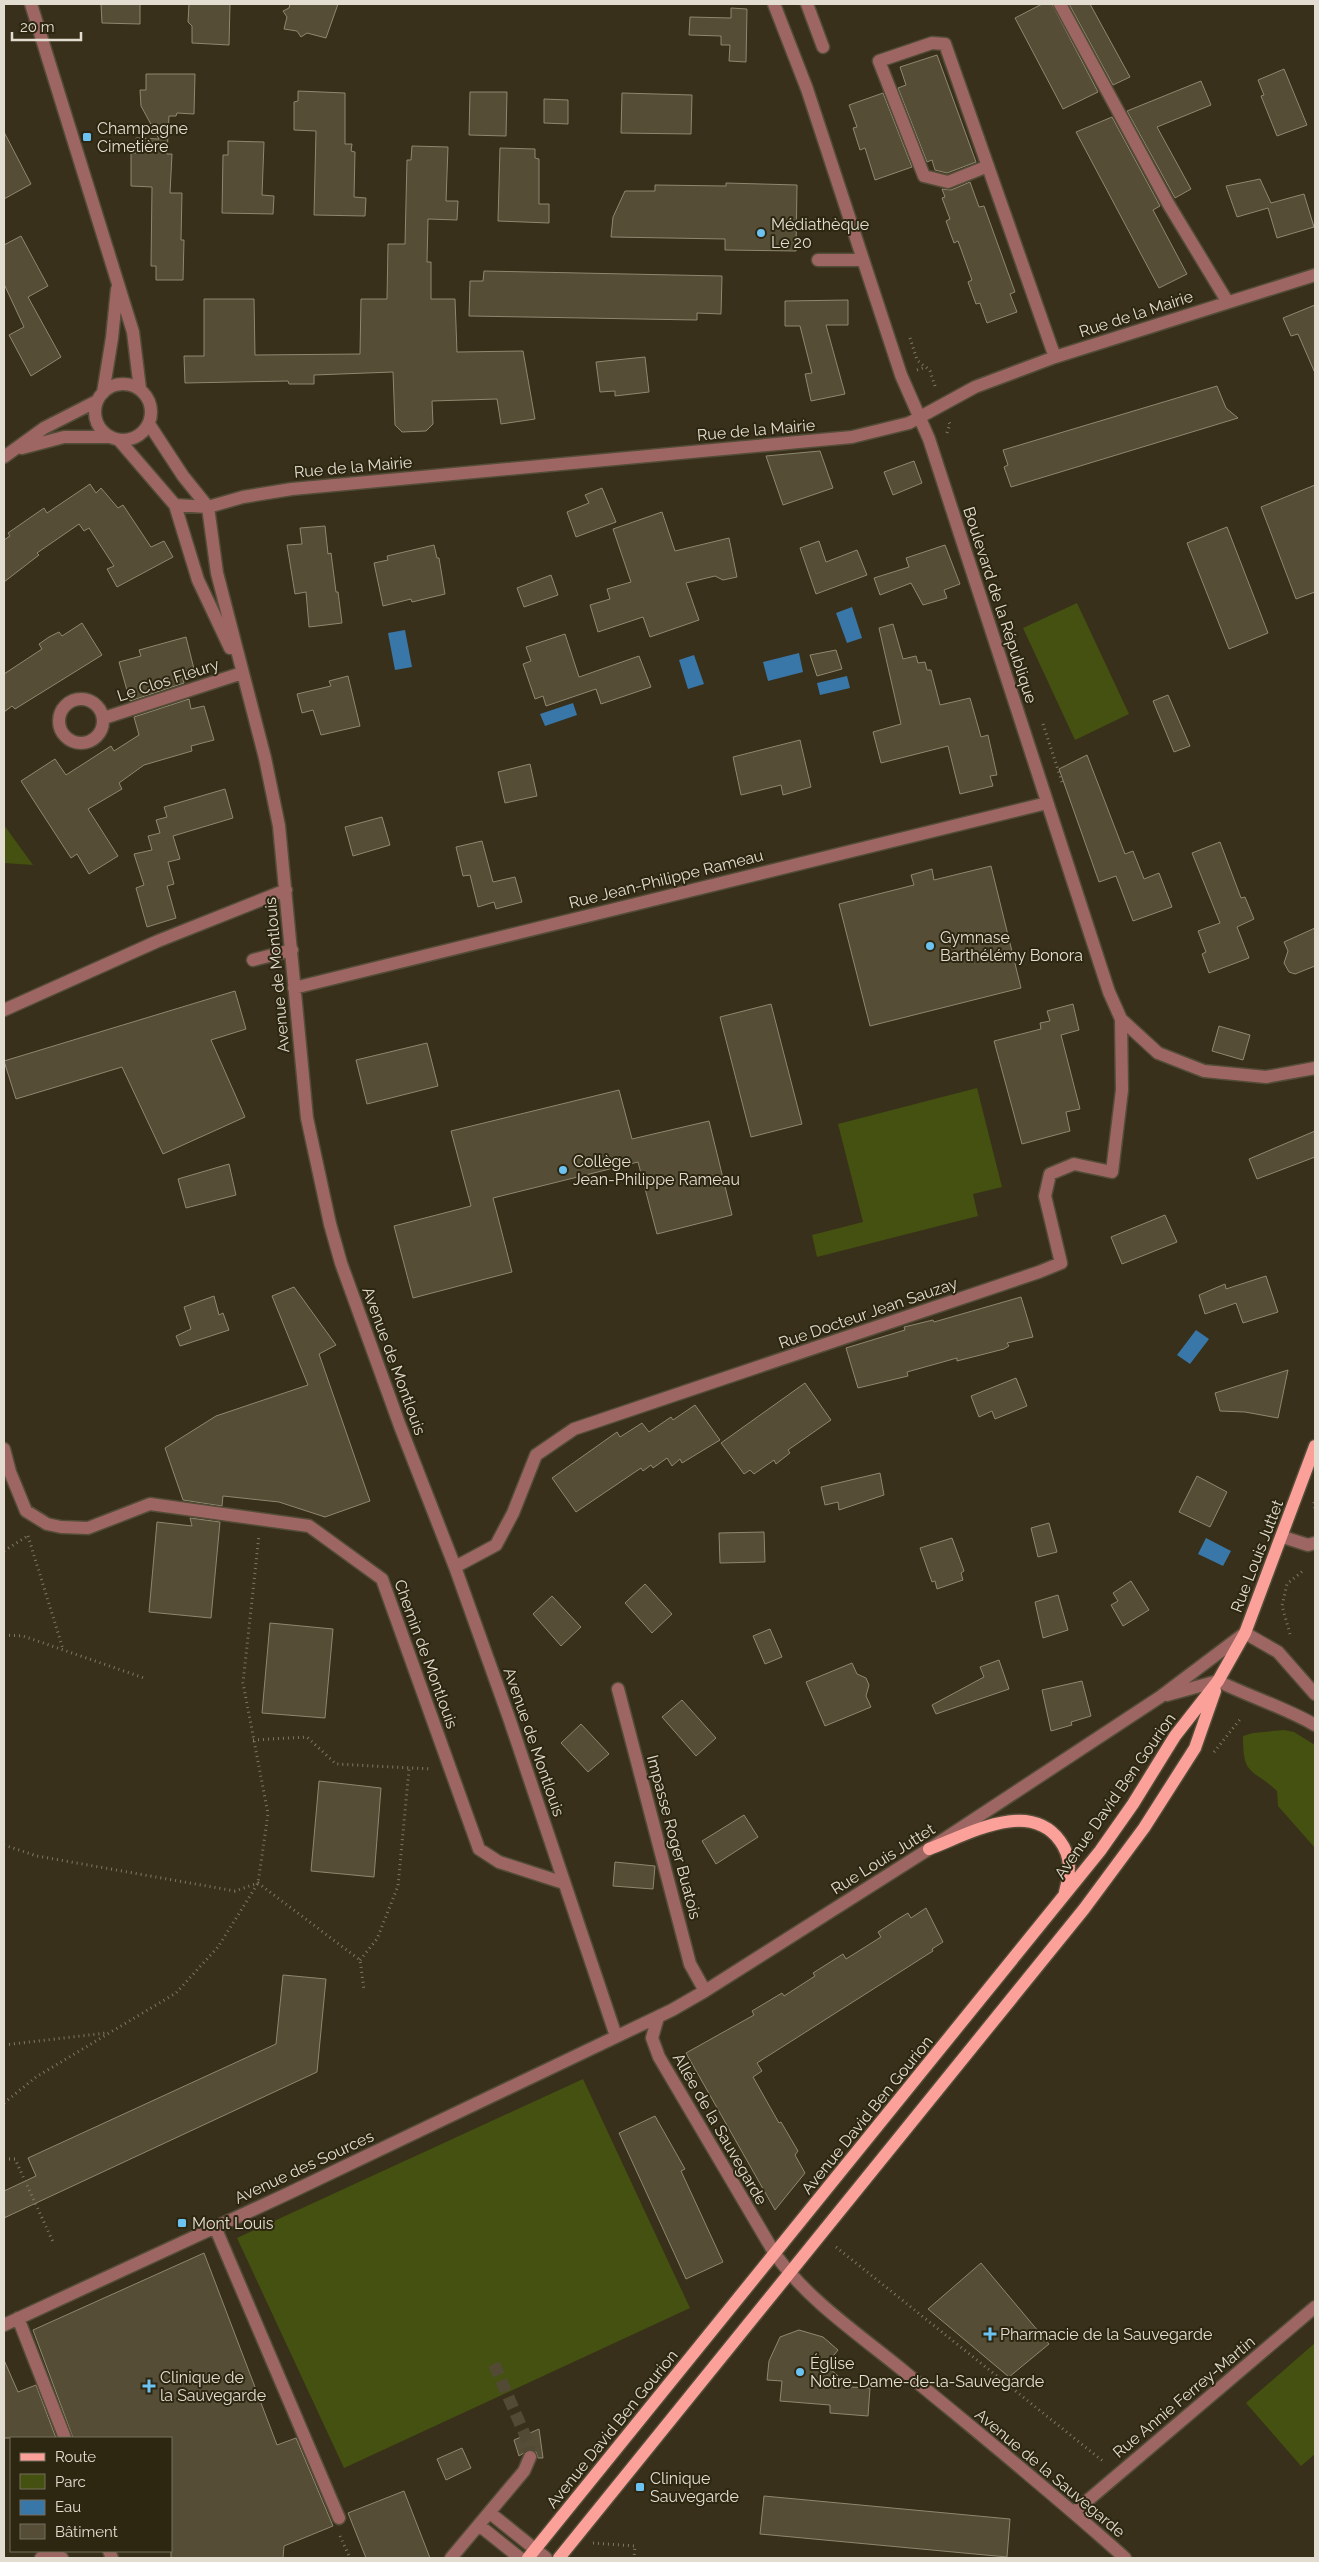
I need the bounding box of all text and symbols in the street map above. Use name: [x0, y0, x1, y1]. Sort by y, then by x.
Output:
scale bar: [12, 10, 81, 42]
text: 20 m: [20, 18, 55, 36]
place label: Champagne Cimetière: [97, 119, 188, 156]
marker: Champagne Cimetière: [81, 131, 93, 143]
place label: Médiathèque Le 20: [771, 215, 869, 252]
marker: Médiathèque Le 20: [755, 227, 767, 239]
street label: Rue de la Mairie: [1077, 287, 1195, 341]
street label: Rue de la Mairie: [696, 415, 816, 445]
street label: Rue de la Mairie: [293, 452, 413, 482]
street label: Boulevard de la République: [959, 504, 1041, 706]
street label: Le Clos Fleury: [115, 654, 222, 705]
street label: Rue Jean-Philippe Rameau: [567, 846, 765, 912]
street label: Avenue de Montlouis: [261, 896, 293, 1054]
place label: Gymnase Barthélémy Bonora: [940, 928, 1083, 965]
marker: Gymnase Barthélémy Bonora: [924, 940, 936, 952]
place label: Collège Jean-Philippe Rameau: [573, 1152, 740, 1189]
marker: Collège Jean-Philippe Rameau: [557, 1164, 569, 1176]
street label: Rue Docteur Jean Sauzay: [776, 1273, 960, 1353]
street label: Avenue de Montlouis: [358, 1284, 430, 1438]
street label: Rue Louis Juttet: [1227, 1497, 1287, 1615]
street label: Chemin de Montlouis: [390, 1577, 462, 1731]
street label: Avenue de Montlouis: [500, 1665, 569, 1819]
street label: Avenue David Ben Gourion: [1050, 1709, 1180, 1883]
street label: Impasse Roger Buatois: [643, 1753, 705, 1921]
street label: Rue Louis Juttet: [828, 1819, 939, 1899]
street label: Avenue David Ben Gourion: [797, 2032, 937, 2198]
street label: Allée de la Sauvegarde: [669, 2050, 771, 2208]
street label: Avenue des Sources: [231, 2126, 377, 2208]
place label: Mont Louis: [192, 2214, 274, 2233]
marker: Mont Louis: [176, 2217, 188, 2229]
place label: Pharmacie de la Sauvegarde: [1000, 2325, 1212, 2344]
marker: Pharmacie de la Sauvegarde: [984, 2328, 996, 2340]
street label: Rue Annie Ferrey-Martin: [1109, 2332, 1259, 2462]
street label: Avenue David Ben Gourion: [542, 2346, 682, 2512]
place label: Église Notre-Dame-de-la-Sauvegarde: [810, 2353, 1044, 2391]
marker: Église Notre-Dame-de-la-Sauvegarde: [794, 2366, 806, 2378]
place label: Clinique de la Sauvegarde: [160, 2368, 266, 2405]
marker: Clinique de la Sauvegarde: [142, 2379, 156, 2393]
street label: Avenue de la Sauvegarde: [971, 2405, 1129, 2541]
legend: [10, 2437, 172, 2552]
text: Route: [55, 2448, 96, 2466]
place label: Clinique Sauvegarde: [650, 2469, 739, 2506]
text: Parc: [55, 2473, 86, 2491]
marker: Clinique Sauvegarde: [634, 2481, 646, 2493]
text: Eau: [55, 2498, 81, 2516]
text: Bâtiment: [55, 2523, 118, 2541]

